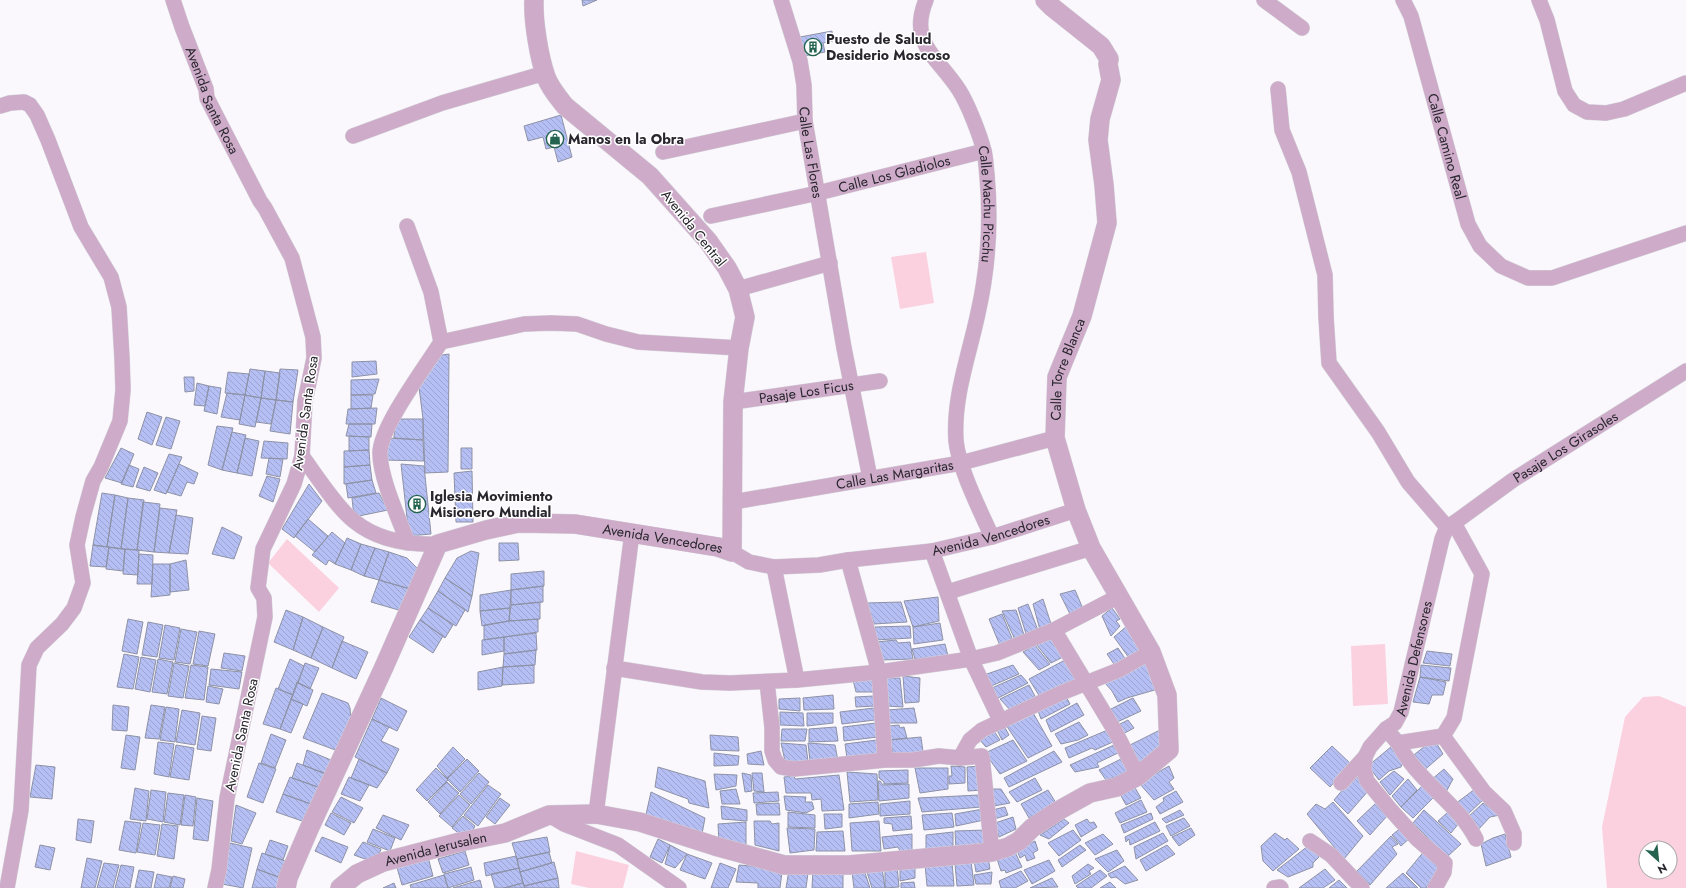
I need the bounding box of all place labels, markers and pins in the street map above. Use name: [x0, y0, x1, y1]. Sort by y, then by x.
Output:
place label: Puesto de Salud Desiderio Moscoso: [826, 29, 950, 65]
building icon: Puesto de Salud Desiderio Moscoso: [803, 37, 823, 57]
shop icon: Manos en la Obra: [545, 129, 565, 149]
place label: Manos en la Obra: [568, 129, 684, 149]
place label: Iglesia Movimiento Misionero Mundial: [430, 486, 553, 522]
building icon: Iglesia Movimiento Misionero Mundial: [407, 494, 427, 514]

